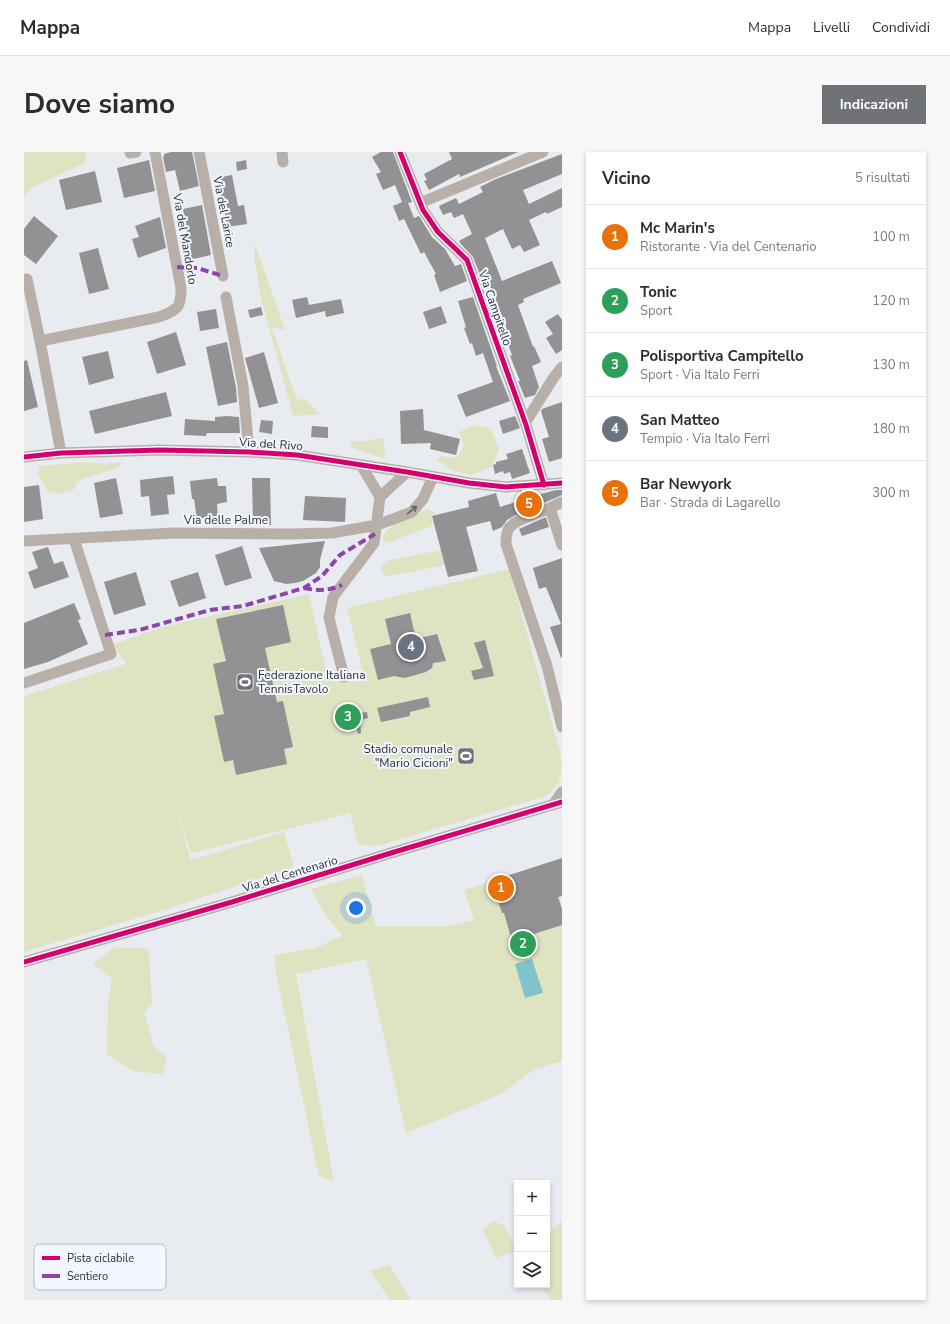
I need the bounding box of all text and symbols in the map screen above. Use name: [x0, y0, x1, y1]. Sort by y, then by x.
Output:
text: Mappa: [20, 15, 80, 41]
text: Mappa: [748, 18, 791, 37]
text: Livelli: [813, 18, 850, 37]
text: Condividi: [872, 18, 930, 37]
text: Dove siamo: [24, 85, 175, 123]
button: Indicazioni: [822, 85, 926, 124]
text: Vicino: [602, 167, 651, 190]
text: 5 risultati: [855, 169, 910, 187]
street label: Via del Larice: [209, 174, 239, 249]
street label: Via del Mandorlo: [169, 191, 201, 286]
text: Mc Marin's: [640, 218, 715, 238]
text: 1: [611, 228, 619, 246]
text: 100 m: [872, 228, 910, 246]
text: Ristorante · Via del Centenario: [640, 238, 817, 256]
street label: Via Campitello: [474, 267, 516, 348]
text: Tonic: [640, 282, 676, 302]
text: 2: [611, 292, 619, 310]
text: 120 m: [872, 292, 910, 310]
text: Sport: [640, 302, 672, 320]
text: Polisportiva Campitello: [640, 346, 804, 366]
text: 3: [611, 356, 619, 374]
text: 130 m: [872, 356, 910, 374]
text: Sport · Via Italo Ferri: [640, 366, 759, 384]
text: San Matteo: [640, 410, 720, 430]
text: 4: [611, 420, 619, 438]
text: 180 m: [872, 420, 910, 438]
text: Tempio · Via Italo Ferri: [640, 430, 770, 448]
street label: Via del Rivo: [237, 434, 304, 454]
text: Bar Newyork: [640, 474, 731, 494]
text: 5: [611, 484, 619, 502]
text: 300 m: [872, 484, 910, 502]
pin: 5: [516, 489, 542, 519]
text: Bar · Strada di Lagarello: [640, 494, 781, 512]
one-way arrow: [407, 506, 418, 514]
street label: Via delle Palme: [183, 512, 268, 528]
pin: 4: [398, 632, 424, 662]
place label: Federazione Italiana TennisTavolo: [258, 667, 366, 697]
sports icon: Federazione Italiana TennisTavolo: [235, 672, 255, 692]
pin: 3: [335, 702, 361, 732]
place label: Stadio comunale "Mario Cicioni": [363, 741, 453, 771]
sports icon: Stadio comunale "Mario Cicioni": [456, 746, 476, 766]
street label: Via del Centenario: [239, 852, 340, 896]
pin: 1: [488, 873, 514, 903]
your location: [346, 898, 366, 918]
pin: 2: [510, 929, 536, 959]
map controls: [514, 1180, 550, 1288]
button: +: [514, 1180, 550, 1216]
button: −: [514, 1216, 550, 1252]
legend: [34, 1244, 166, 1290]
text: Pista ciclabile: [67, 1251, 134, 1266]
button: layers: [514, 1252, 550, 1288]
text: Sentiero: [67, 1269, 108, 1284]

